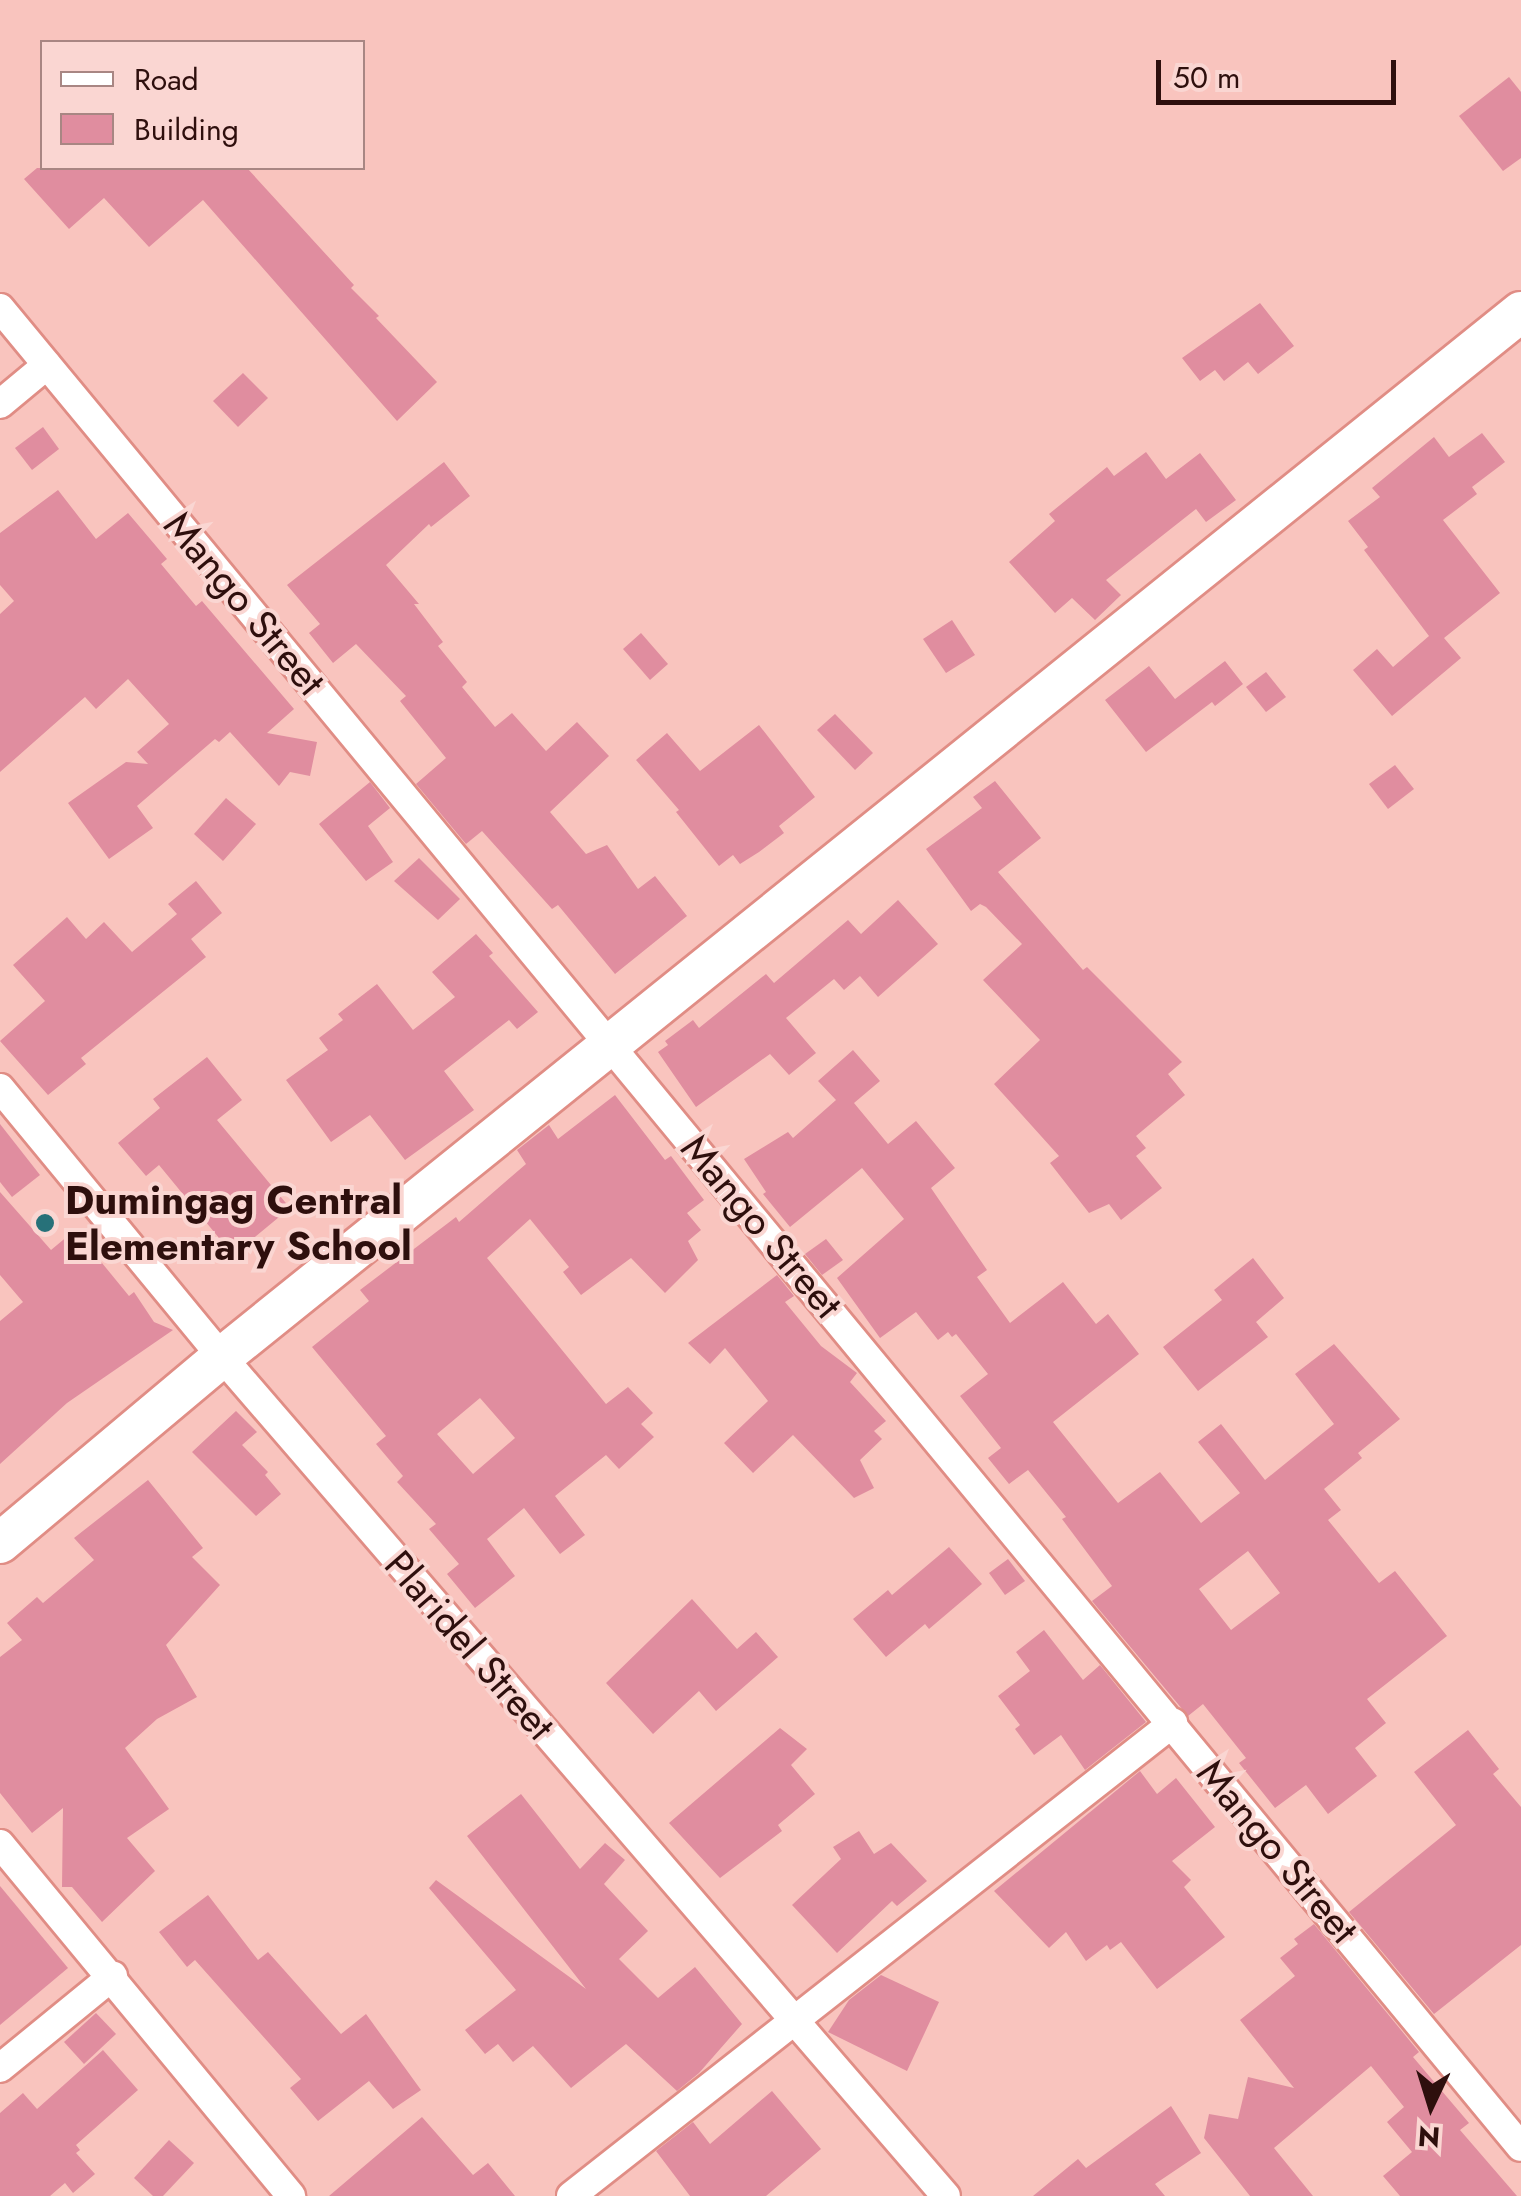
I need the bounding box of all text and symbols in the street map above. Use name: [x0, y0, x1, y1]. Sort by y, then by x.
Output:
legend: [40, 40, 365, 170]
scale bar: [1161, 40, 1401, 102]
text: 50 m: [1173, 56, 1240, 99]
text: Road: [134, 58, 199, 101]
text: Building: [134, 108, 239, 151]
street label: Mango Street: [154, 502, 336, 704]
street label: Mango Street: [671, 1125, 853, 1327]
place label: Dumingag Central Elementary School: [65, 1176, 412, 1270]
marker: Dumingag Central Elementary School: [34, 1212, 56, 1234]
street label: Plaridel Street: [375, 1541, 565, 1749]
street label: Mango Street: [1187, 1750, 1369, 1952]
north arrow: [1381, 2056, 1481, 2156]
text: N: [1416, 2115, 1441, 2158]

